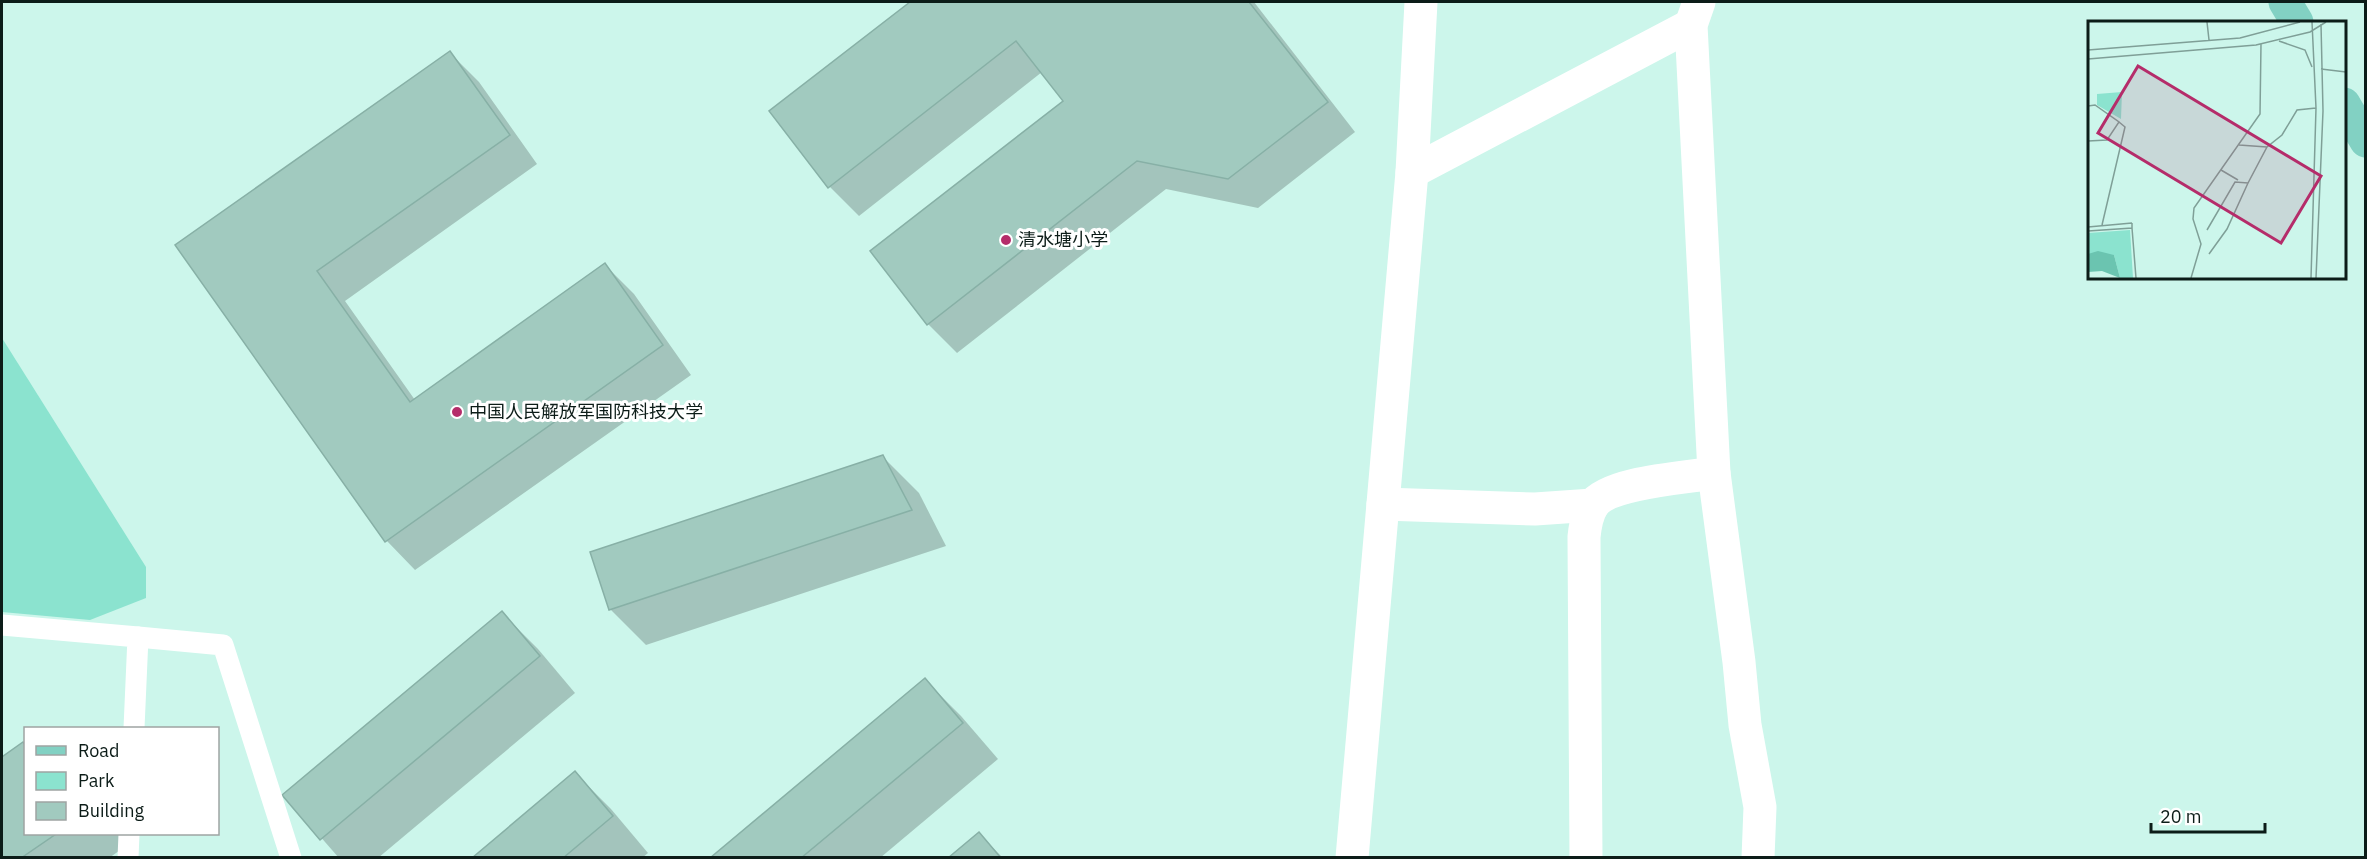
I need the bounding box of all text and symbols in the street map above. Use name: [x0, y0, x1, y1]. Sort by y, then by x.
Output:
inset map: [2088, 21, 2346, 279]
place label: 清水塘小学: [1018, 228, 1108, 251]
marker: 清水塘小学: [999, 233, 1013, 247]
place label: 中国人民解放军国防科技大学: [469, 400, 703, 423]
marker: 中国人民解放军国防科技大学: [450, 405, 464, 419]
legend: [24, 727, 219, 835]
text: Road: [78, 739, 119, 762]
text: Park: [78, 769, 115, 792]
scale bar: [2151, 796, 2265, 834]
text: Building: [78, 799, 145, 822]
text: 20 m: [2160, 805, 2202, 828]

